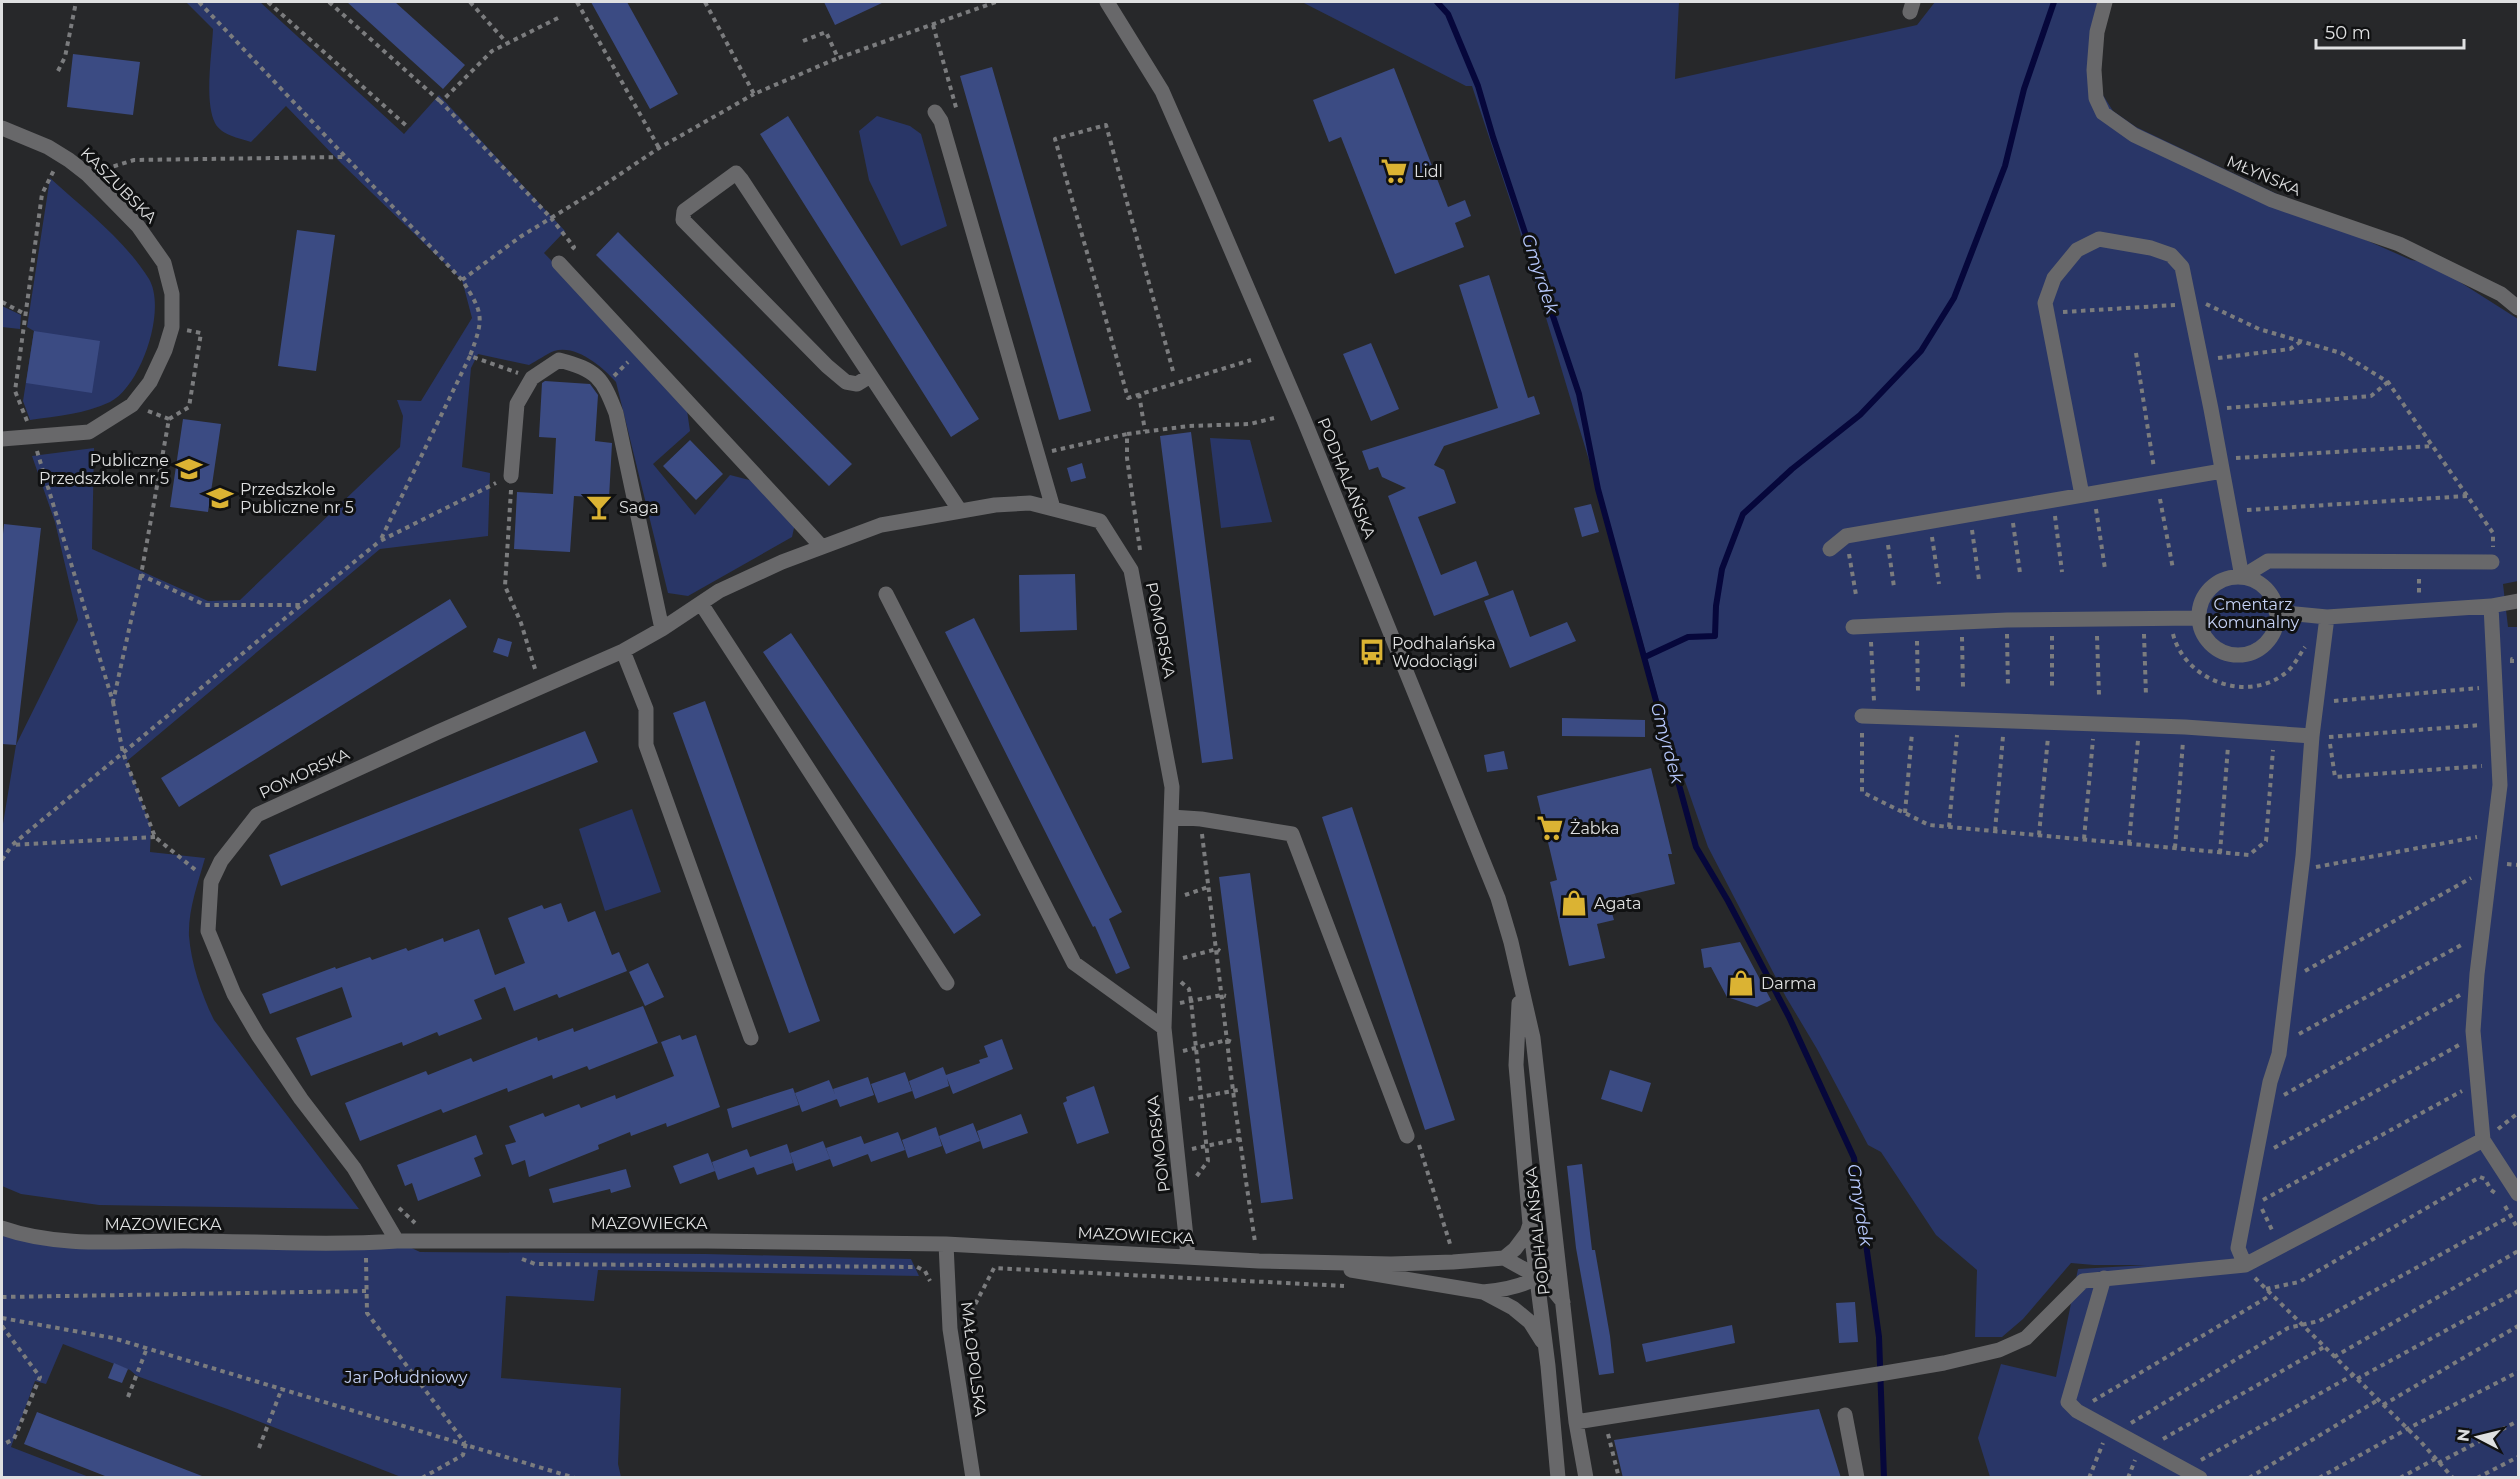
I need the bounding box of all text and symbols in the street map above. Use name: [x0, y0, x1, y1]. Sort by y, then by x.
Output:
scale bar: [2316, 12, 2464, 50]
text: 50 m: [2325, 22, 2371, 44]
street label: KASZUBSKA: [77, 143, 161, 228]
street label: MŁYŃSKA: [2224, 151, 2304, 200]
supermarket icon: Lidl: [1379, 156, 1409, 186]
place label: Lidl: [1414, 162, 1443, 181]
water label: Gmyrdek: [1517, 231, 1564, 318]
street label: PODHALAŃSKA: [1314, 415, 1380, 542]
place label: Publiczne Przedszkole nr 5: [39, 451, 169, 488]
school or university icon: Publiczne Przedszkole nr 5: [174, 454, 204, 484]
place label: Przedszkole Publiczne nr 5: [240, 480, 354, 517]
school or university icon: Przedszkole Publiczne nr 5: [205, 483, 235, 513]
bar icon: Saga: [584, 492, 614, 522]
place label: Saga: [619, 498, 659, 517]
street label: POMORSKA: [1142, 580, 1179, 680]
park label: Cmentarz Komunalny: [2207, 595, 2300, 632]
place label: Podhalańska Wodociągi: [1392, 634, 1496, 671]
bus stop icon: Podhalańska Wodociągi: [1357, 637, 1387, 667]
water label: Gmyrdek: [1646, 700, 1689, 787]
street label: POMORSKA: [256, 744, 353, 803]
supermarket icon: Żabka: [1535, 813, 1565, 843]
place label: Żabka: [1570, 819, 1620, 838]
shop icon: Agata: [1559, 888, 1589, 918]
place label: Agata: [1594, 894, 1641, 913]
shop icon: Darma: [1726, 968, 1756, 998]
place label: Darma: [1761, 974, 1816, 993]
street label: POMORSKA: [1143, 1094, 1174, 1193]
water label: Gmyrdek: [1843, 1162, 1878, 1249]
street label: PODHALAŃSKA: [1521, 1165, 1554, 1296]
street label: MAZOWIECKA: [591, 1214, 708, 1233]
street label: MAZOWIECKA: [105, 1215, 222, 1234]
street label: MAZOWIECKA: [1077, 1223, 1195, 1248]
street label: MAŁOPOLSKA: [957, 1300, 990, 1418]
park label: Jar Południowy: [344, 1368, 468, 1387]
north arrow: [2448, 1407, 2508, 1467]
text: N: [2453, 1428, 2474, 1443]

